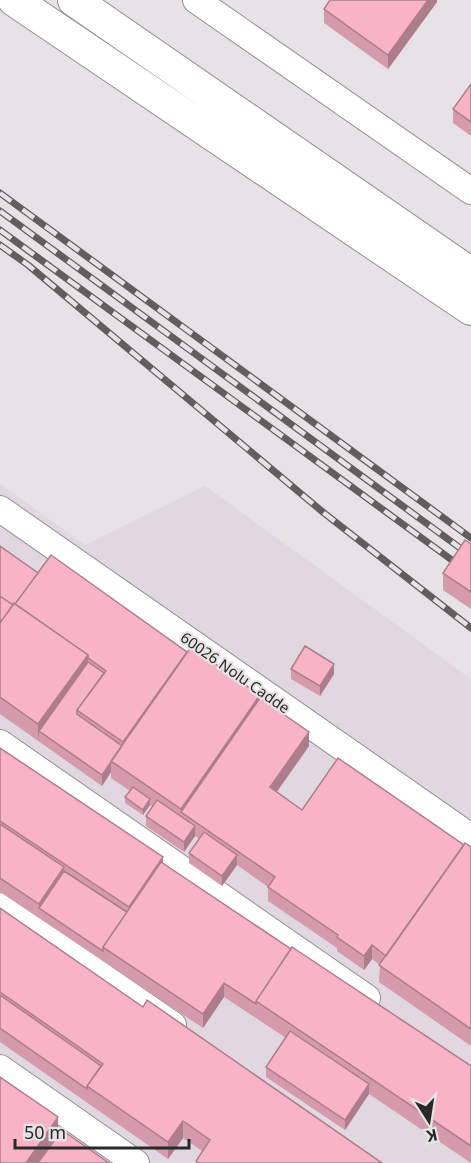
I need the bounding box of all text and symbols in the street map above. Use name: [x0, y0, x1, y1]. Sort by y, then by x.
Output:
street label: 60026 Nolu Cadde: [177, 627, 294, 717]
north arrow: [399, 1091, 459, 1151]
scale bar: [15, 1112, 189, 1150]
text: 50 m: [24, 1120, 66, 1144]
text: K: [424, 1124, 440, 1148]

